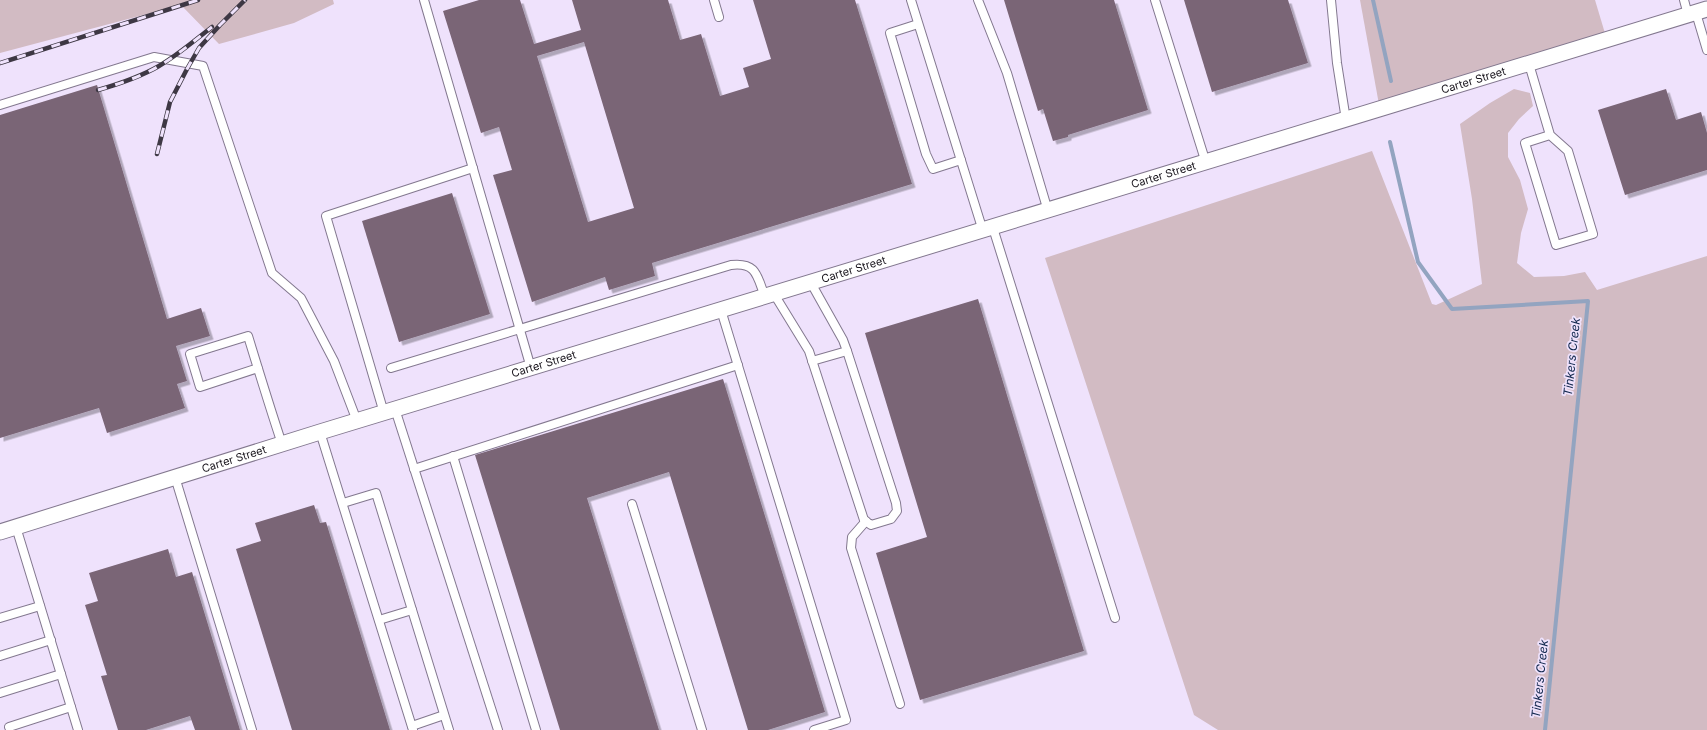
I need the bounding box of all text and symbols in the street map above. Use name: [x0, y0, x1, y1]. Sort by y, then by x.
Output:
street label: Carter Street: [1439, 64, 1508, 97]
street label: Carter Street: [1129, 158, 1198, 191]
street label: Carter Street: [819, 253, 888, 286]
water label: Tinkers Creek: [1560, 317, 1583, 397]
street label: Carter Street: [510, 347, 578, 380]
street label: Carter Street: [200, 442, 268, 476]
water label: Tinkers Creek: [1528, 639, 1551, 719]

